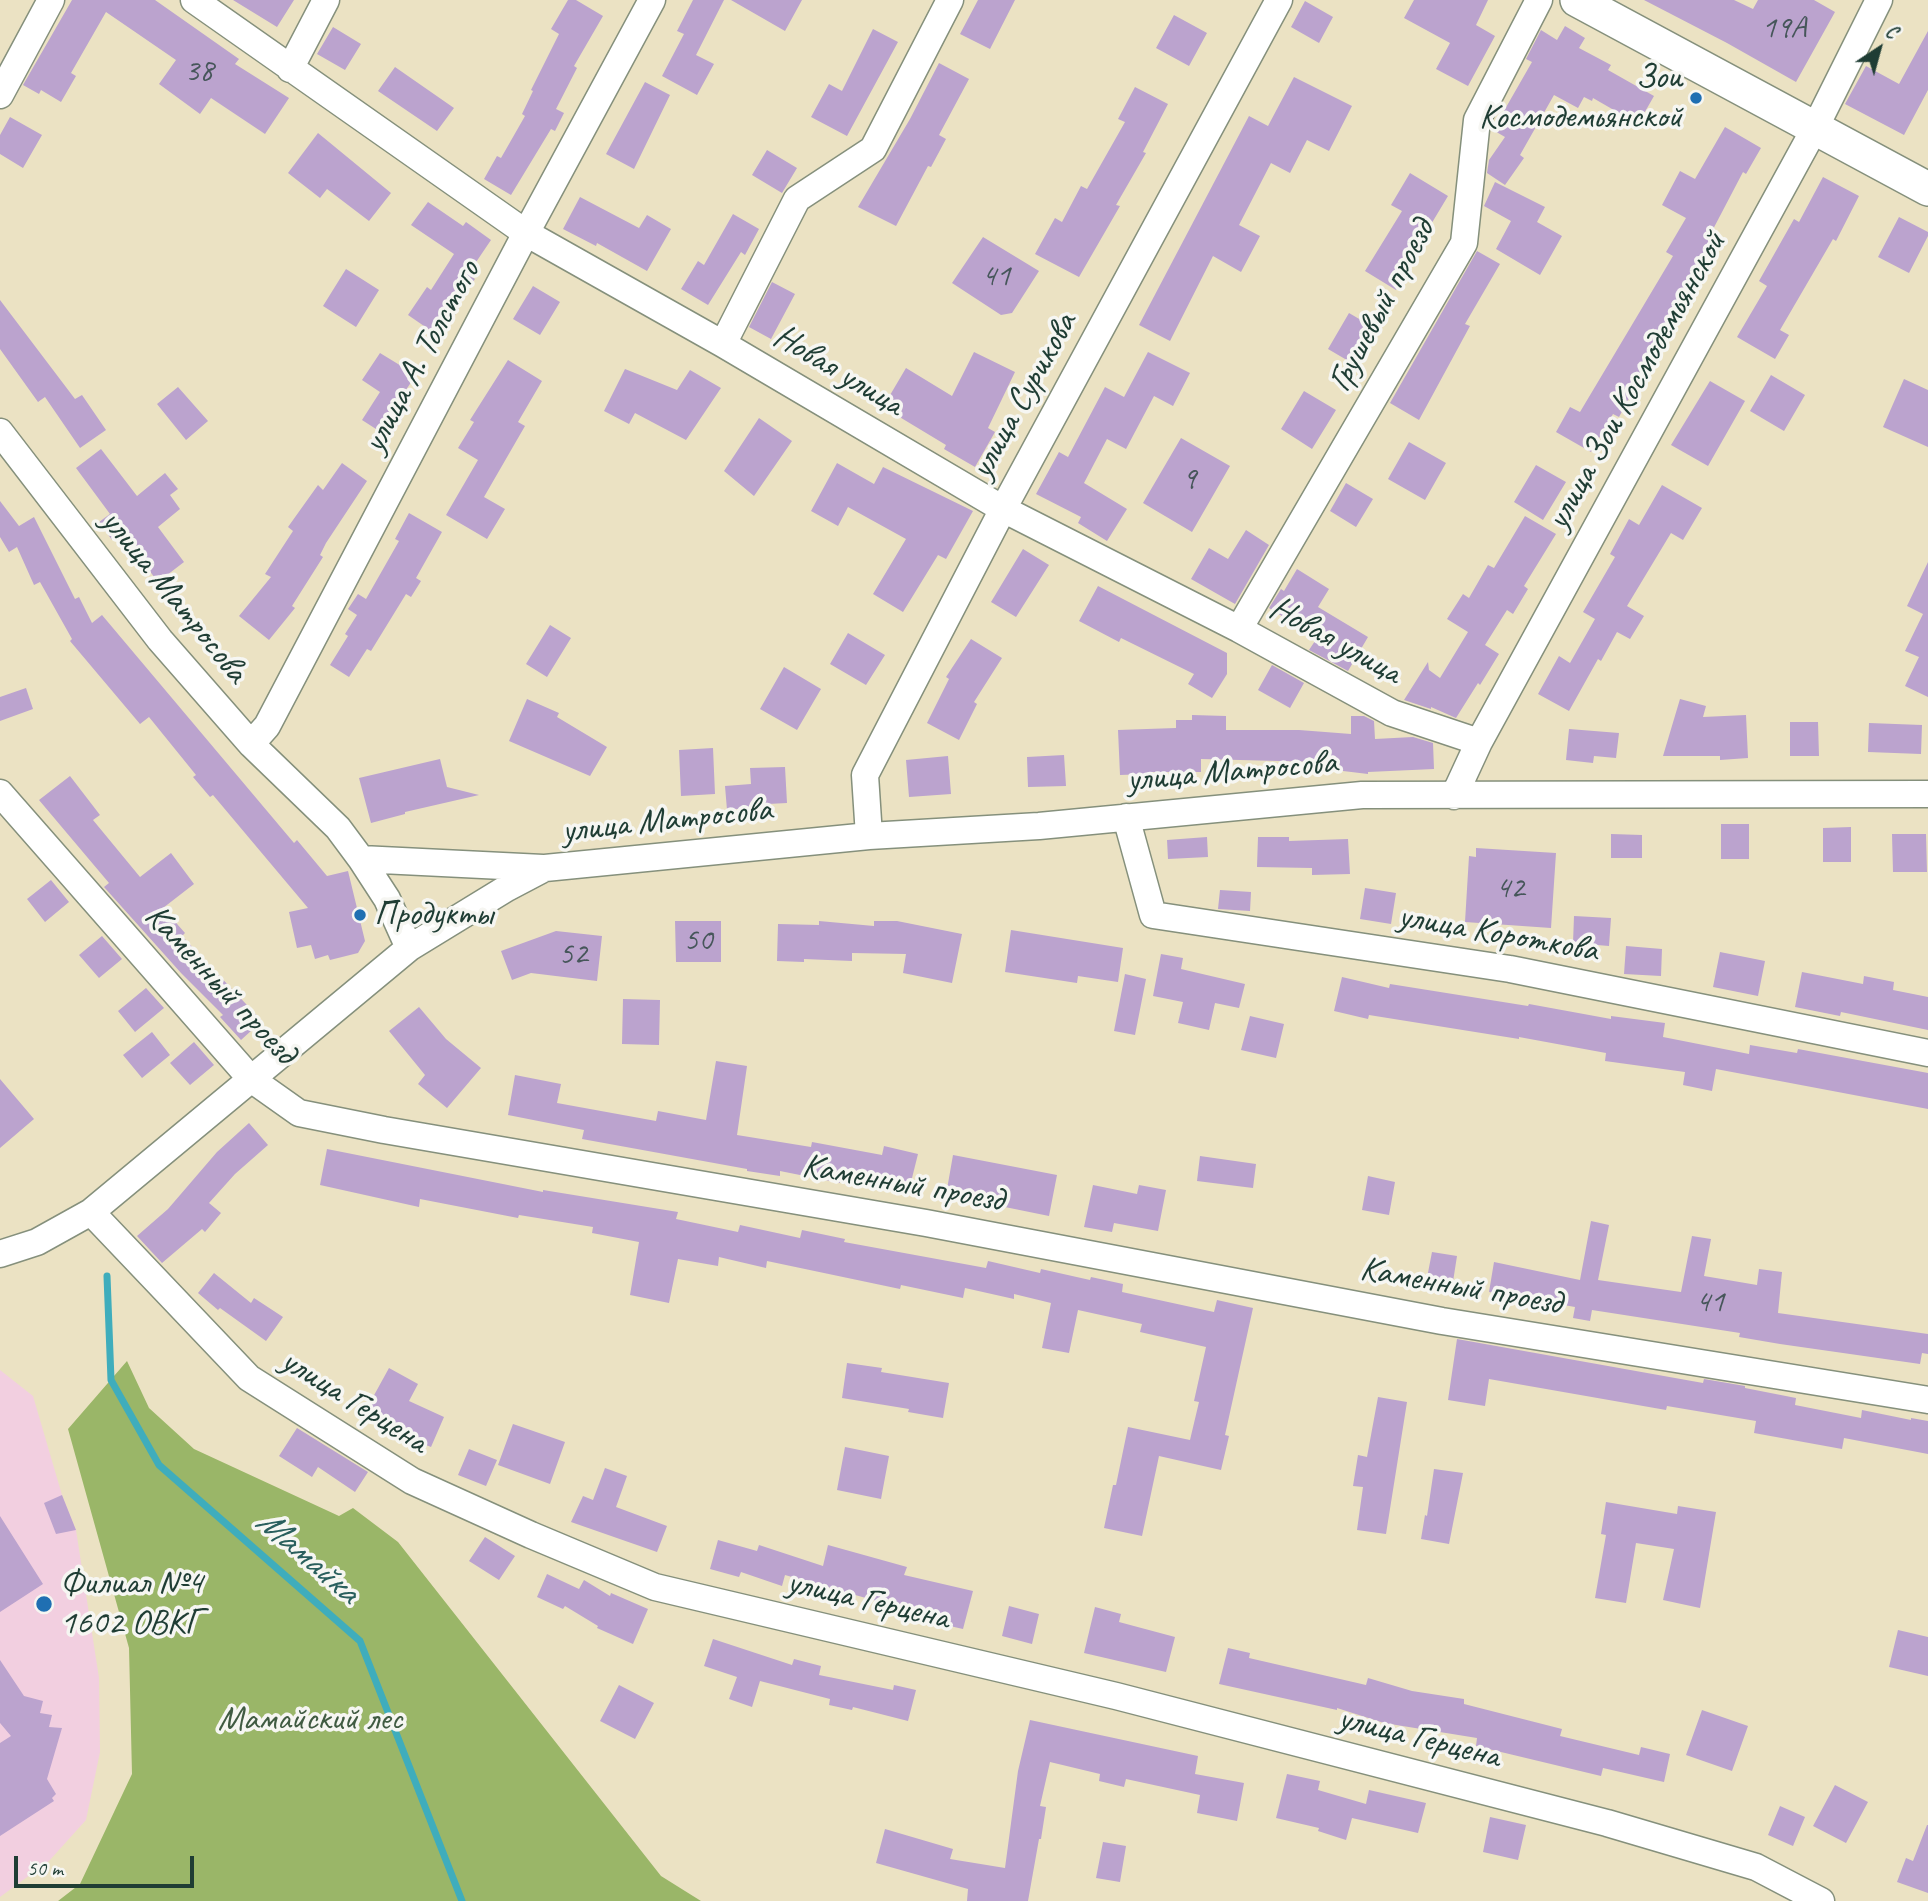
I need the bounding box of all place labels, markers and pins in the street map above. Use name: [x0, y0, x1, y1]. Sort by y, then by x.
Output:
place label: Зои Космодемьянской: [1479, 57, 1682, 139]
marker: Зои Космодемьянской: [1688, 90, 1704, 106]
place label: Продукты: [374, 894, 493, 936]
marker: Продукты: [352, 907, 368, 923]
place label: Филиал №4 1602 ОВКГ: [60, 1563, 203, 1645]
marker: Филиал №4 1602 ОВКГ: [34, 1594, 54, 1614]

